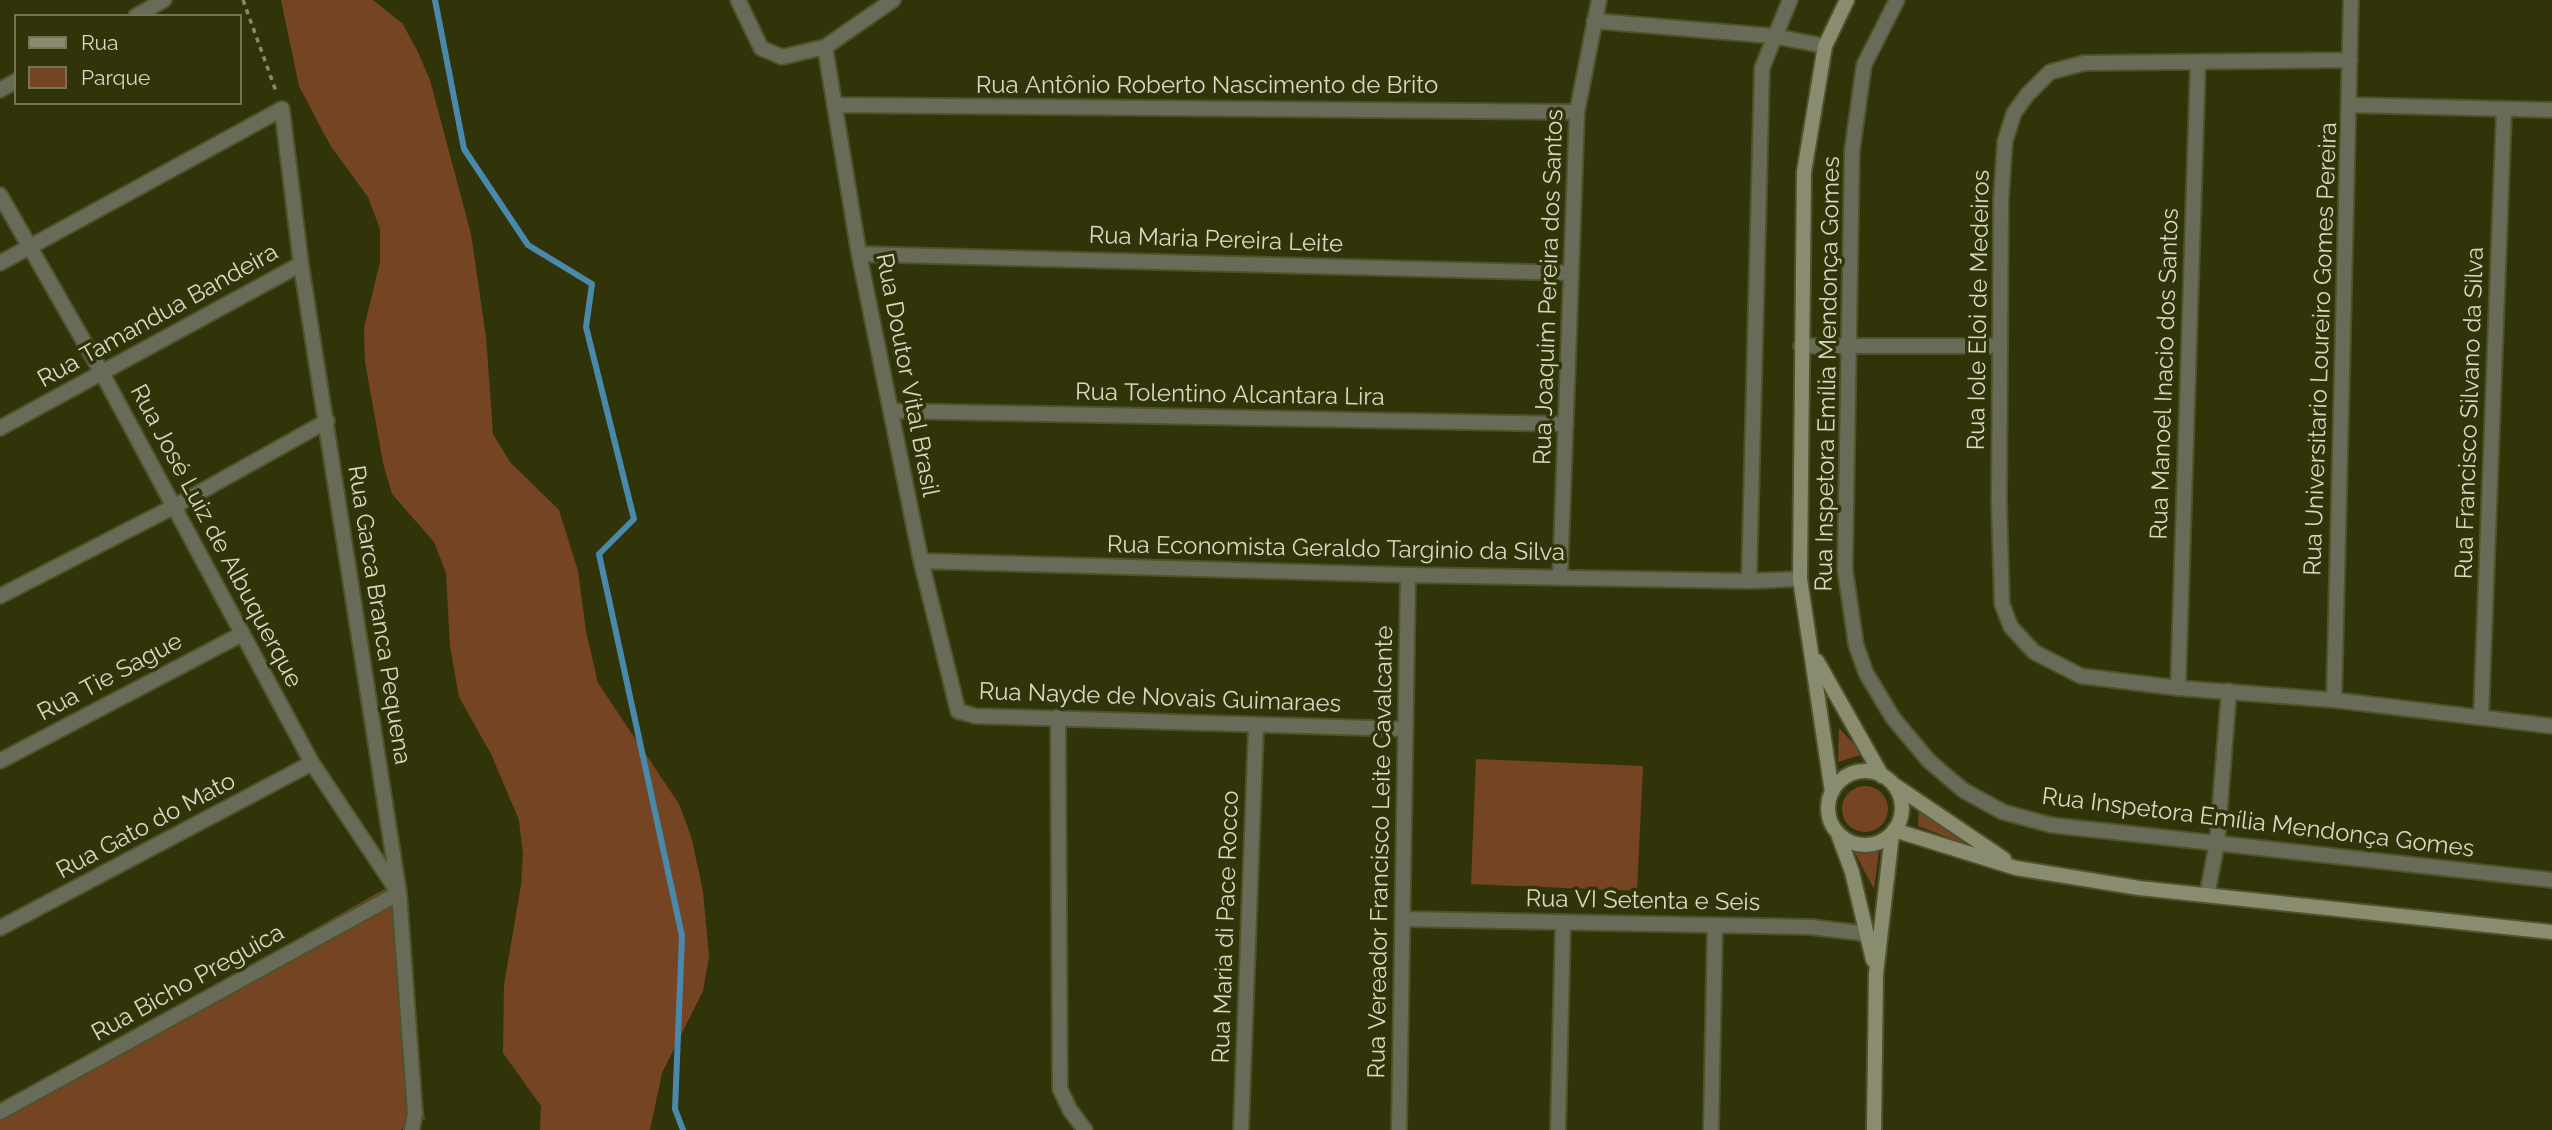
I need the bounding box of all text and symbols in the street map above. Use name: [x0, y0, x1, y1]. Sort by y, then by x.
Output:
legend: [14, 14, 242, 105]
text: Rua: [81, 30, 118, 55]
text: Parque: [81, 65, 150, 90]
street label: Rua Antônio Roberto Nascimento de Brito: [976, 72, 1438, 100]
street label: Rua Joaquim Pereira dos Santos: [1528, 109, 1570, 465]
street label: Rua Universitario Loureiro Gomes Pereira: [2299, 122, 2343, 576]
street label: Rua Inspetora Emília Mendonça Gomes: [1810, 156, 1846, 592]
street label: Rua Iole Eloi de Medeiros: [1962, 169, 1996, 451]
street label: Rua Manoel Inacio dos Santos: [2145, 208, 2185, 540]
street label: Rua Maria Pereira Leite: [1088, 221, 1344, 259]
street label: Rua Tamandua Bandeira: [33, 238, 283, 394]
street label: Rua Francisco Silvano da Silva: [2450, 246, 2490, 580]
street label: Rua Doutor Vital Brasil: [869, 251, 945, 499]
street label: Rua Tolentino Alcantara Lira: [1075, 378, 1385, 412]
street label: Rua José Luiz de Albuquerque: [124, 380, 308, 692]
street label: Rua Garca Branca Pequena: [341, 463, 417, 767]
street label: Rua Economista Geraldo Targinio da Silva: [1107, 531, 1565, 567]
street label: Rua Vereador Francisco Leite Cavalcante: [1363, 625, 1399, 1079]
street label: Rua Tie Sague: [33, 627, 187, 727]
street label: Rua Nayde de Novais Guimaraes: [978, 677, 1342, 719]
street label: Rua Gato do Mato: [52, 767, 240, 885]
street label: Rua Inspetora Emília Mendonça Gomes: [2040, 782, 2476, 864]
street label: Rua Maria di Pace Rocco: [1207, 790, 1245, 1064]
street label: Rua VI Setenta e Seis: [1525, 885, 1761, 917]
street label: Rua Bicho Preguica: [87, 918, 289, 1048]

